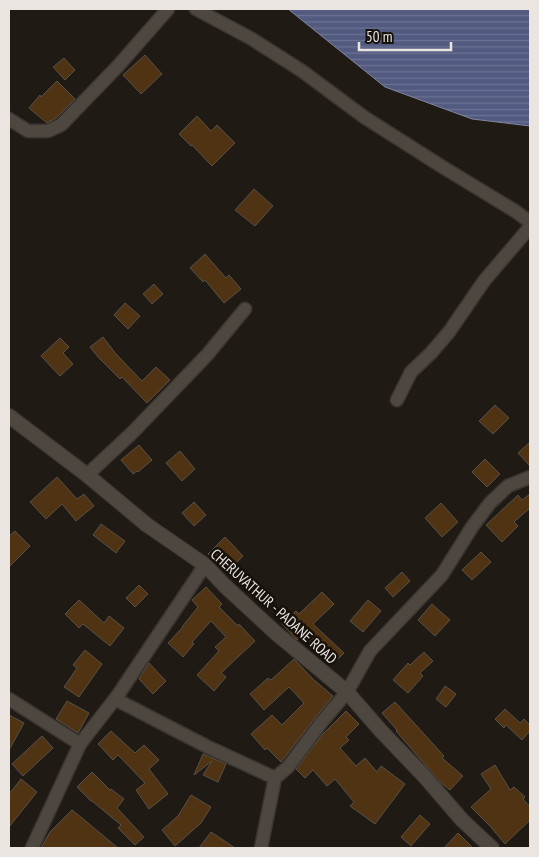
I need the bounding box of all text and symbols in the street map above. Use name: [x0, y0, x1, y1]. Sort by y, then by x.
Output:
scale bar: [359, 20, 452, 52]
text: 50 m: [366, 27, 392, 46]
street label: CHERUVATHUR - PADANE ROAD: [207, 544, 341, 668]

